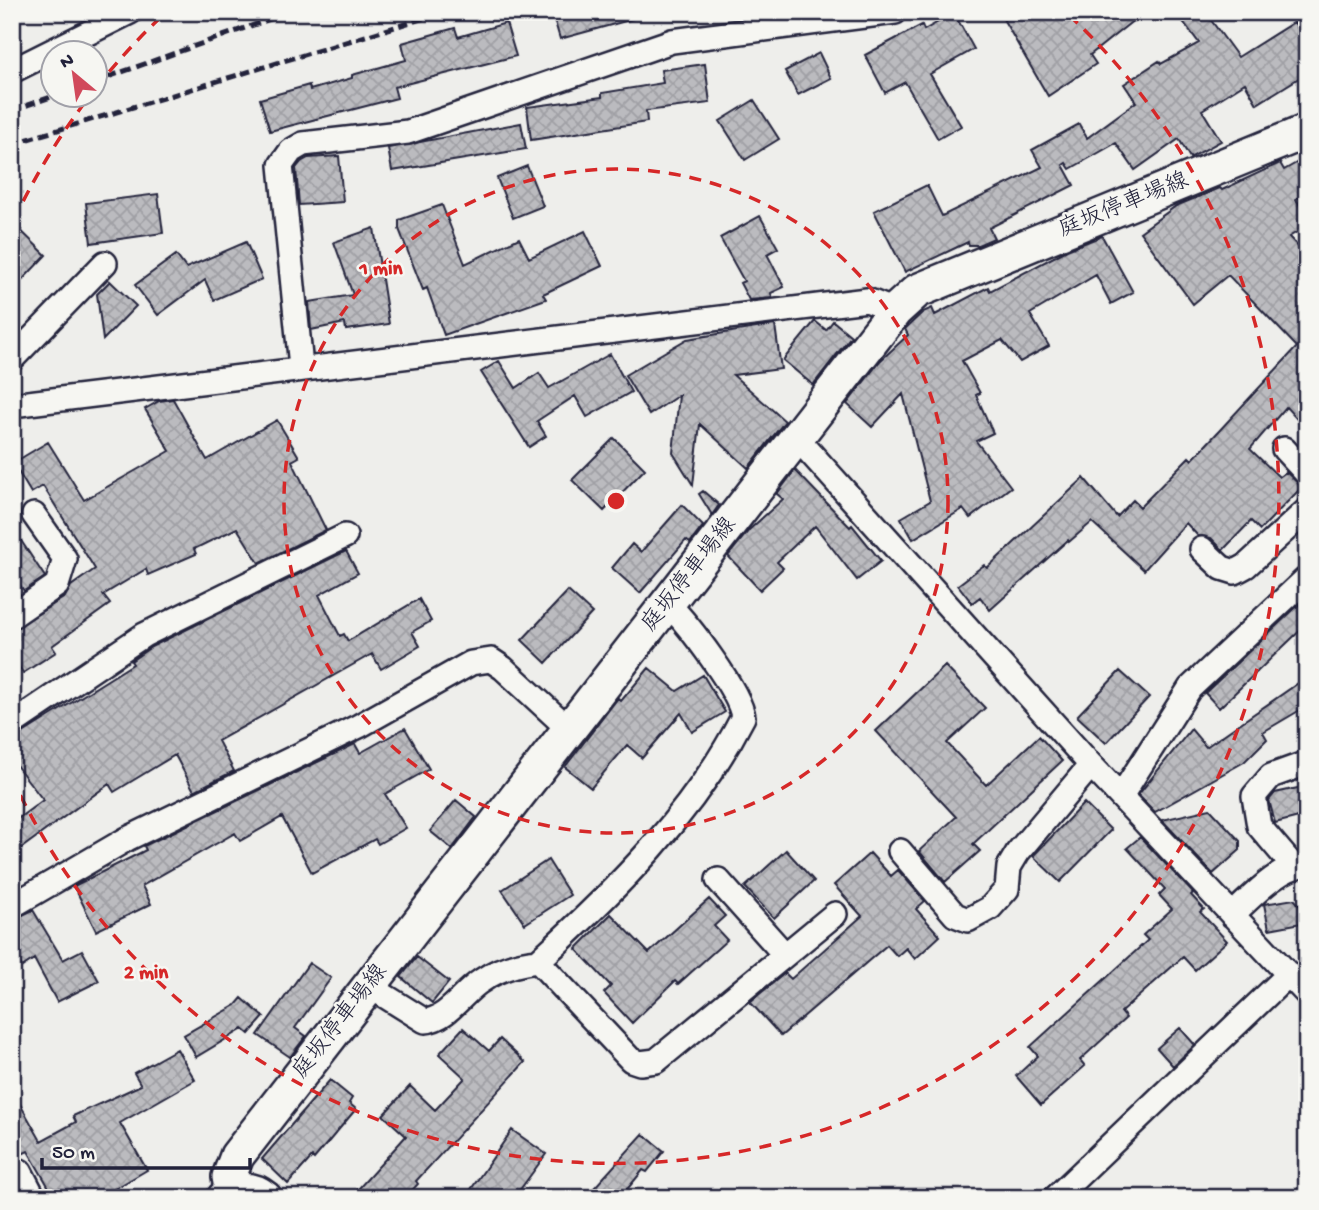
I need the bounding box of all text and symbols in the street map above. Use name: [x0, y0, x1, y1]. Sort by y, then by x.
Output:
north arrow: [38, 38, 108, 108]
text: N: [56, 49, 78, 75]
street label: 庭坂停車場線: [1055, 167, 1193, 244]
text: 1 min: [359, 258, 403, 283]
centre of rings: [604, 489, 628, 513]
street label: 庭坂停車場線: [636, 512, 743, 638]
street label: 庭坂停車場線: [287, 959, 394, 1085]
text: 2 min: [124, 962, 169, 987]
scale bar: [42, 1126, 250, 1170]
text: 50 m: [52, 1142, 95, 1167]

